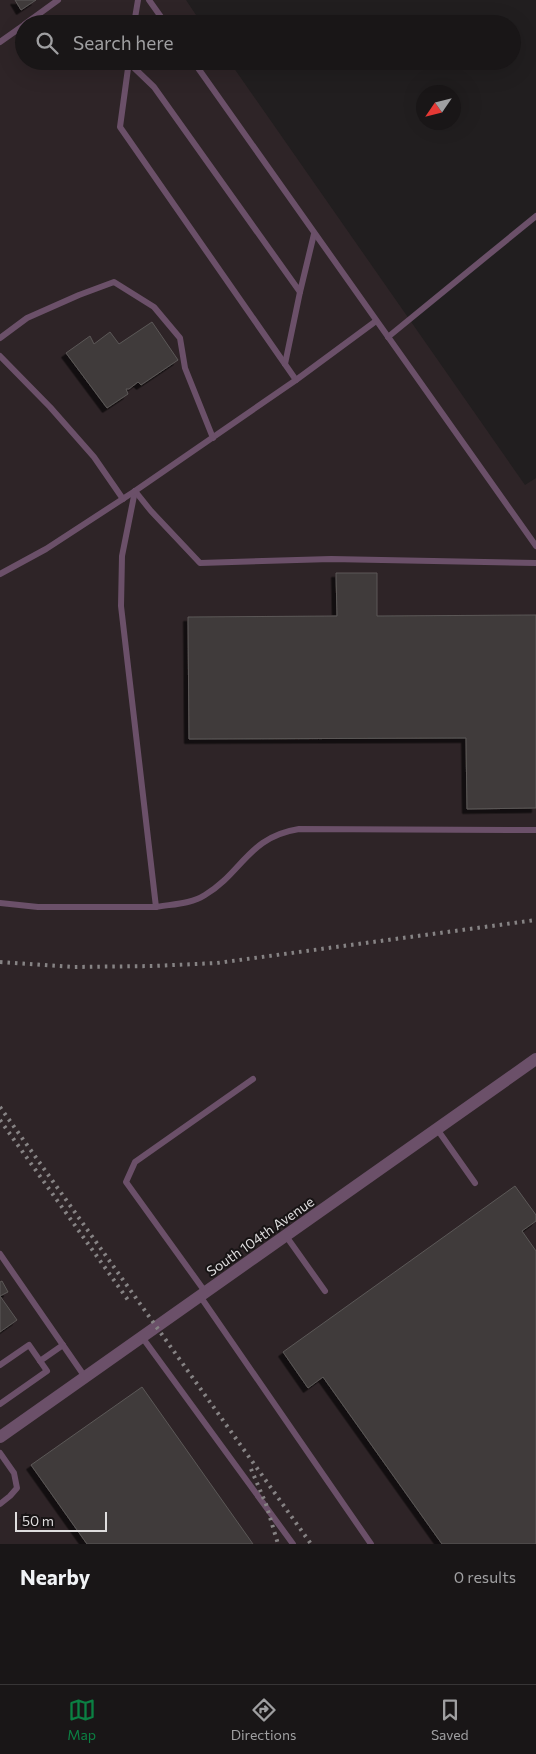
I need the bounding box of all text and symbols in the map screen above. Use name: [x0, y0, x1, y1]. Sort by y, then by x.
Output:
search box: [15, 15, 521, 70]
icon: search: [33, 29, 61, 57]
text: Search here: [73, 31, 173, 54]
north arrow: [416, 85, 461, 130]
street label: South 104th Avenue: [203, 1192, 317, 1280]
scale bar: [15, 1509, 108, 1532]
text: 50 m: [22, 1512, 54, 1529]
text: Nearby: [20, 1564, 90, 1589]
text: 0 results: [454, 1567, 516, 1586]
tab: Map: [67, 1696, 96, 1743]
tab: Directions: [231, 1696, 296, 1743]
tab: Saved: [431, 1696, 469, 1743]

